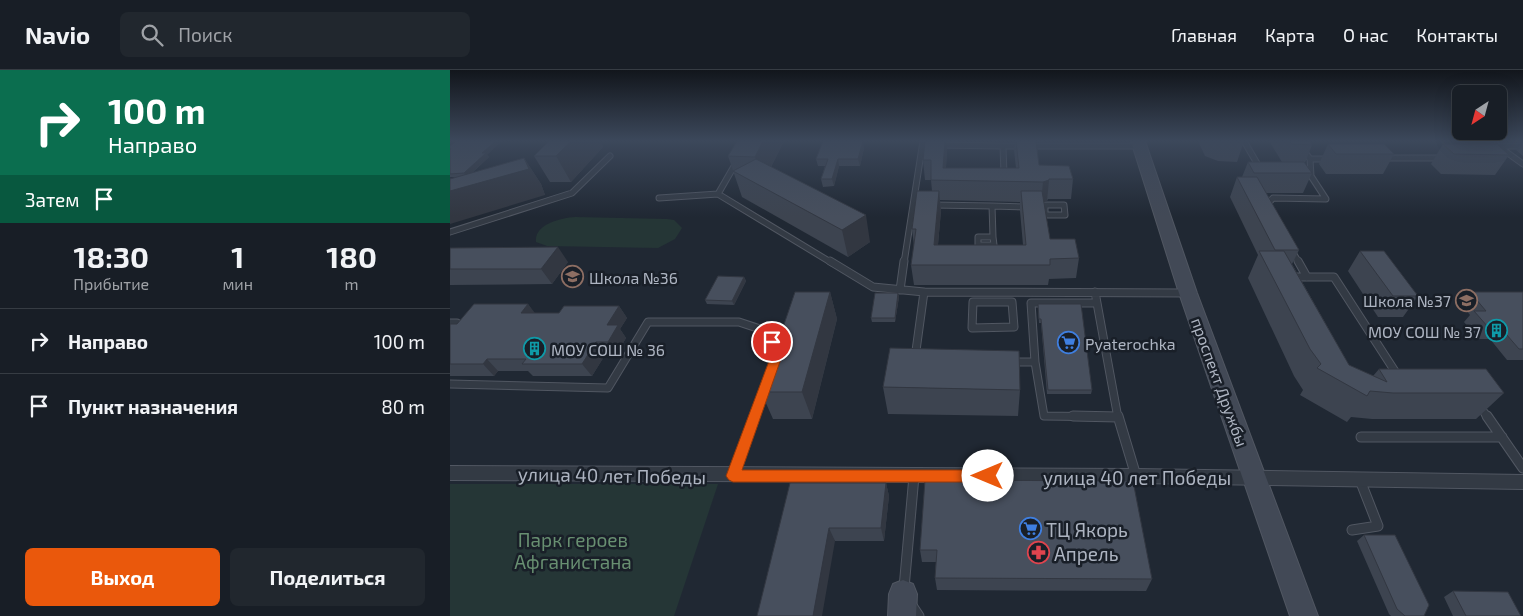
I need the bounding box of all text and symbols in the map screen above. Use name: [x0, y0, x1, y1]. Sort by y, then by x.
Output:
search box: [120, 12, 470, 57]
text: Navio: [25, 20, 90, 49]
icon: search: [138, 21, 166, 49]
text: Поиск: [178, 23, 233, 46]
text: Главная: [1171, 24, 1237, 46]
text: Карта: [1265, 24, 1315, 46]
text: О нас: [1343, 24, 1388, 46]
text: Контакты: [1416, 24, 1498, 46]
north arrow: [1452, 85, 1508, 140]
map controls: [1452, 85, 1507, 140]
text: 100 m: [108, 89, 206, 131]
icon: right: [25, 90, 90, 155]
text: Направо: [108, 131, 197, 157]
icon: arrive: [90, 185, 118, 213]
text: Затем: [25, 188, 80, 211]
text: 18:30: [74, 238, 149, 274]
text: 1: [231, 238, 244, 274]
text: 180: [326, 238, 377, 274]
school or university icon: Школа №36: [561, 265, 585, 289]
place label: Школа №36: [589, 268, 678, 287]
text: Прибытие: [73, 274, 149, 293]
text: мин: [222, 274, 253, 293]
text: m: [345, 274, 359, 293]
school or university icon: Школа №37: [1455, 288, 1479, 312]
place label: Школа №37: [1363, 291, 1451, 310]
street label: проспект Дружбы: [1187, 315, 1252, 449]
building icon: МОУ СОШ № 37: [1485, 319, 1509, 343]
pin: [751, 321, 793, 363]
place label: МОУ СОШ № 37: [1368, 322, 1481, 341]
icon: right: [25, 327, 53, 355]
icon: arrive: [758, 328, 786, 356]
text: Направо: [68, 330, 148, 353]
text: 100 m: [374, 330, 425, 353]
supermarket icon: Pyaterochka: [1057, 331, 1081, 355]
place label: Pyaterochka: [1085, 334, 1176, 353]
building icon: МОУ СОШ № 36: [523, 337, 547, 361]
place label: МОУ СОШ № 36: [551, 340, 665, 359]
icon: arrive: [25, 392, 53, 420]
text: Пункт назначения: [68, 395, 238, 418]
text: 80 m: [381, 395, 425, 418]
position arrow: [961, 449, 1013, 501]
street label: улица 40 лет Победы: [518, 462, 706, 489]
street label: улица 40 лет Победы: [1043, 466, 1231, 490]
supermarket icon: ТЦ Якорь: [1018, 517, 1042, 541]
place label: ТЦ Якорь: [1046, 518, 1128, 541]
park label: Парк героев Афганистана: [514, 528, 632, 573]
pharmacy icon: Апрель: [1026, 541, 1050, 565]
place label: Апрель: [1054, 542, 1119, 565]
button: Выход: [25, 548, 220, 606]
button: Поделиться: [230, 548, 425, 606]

